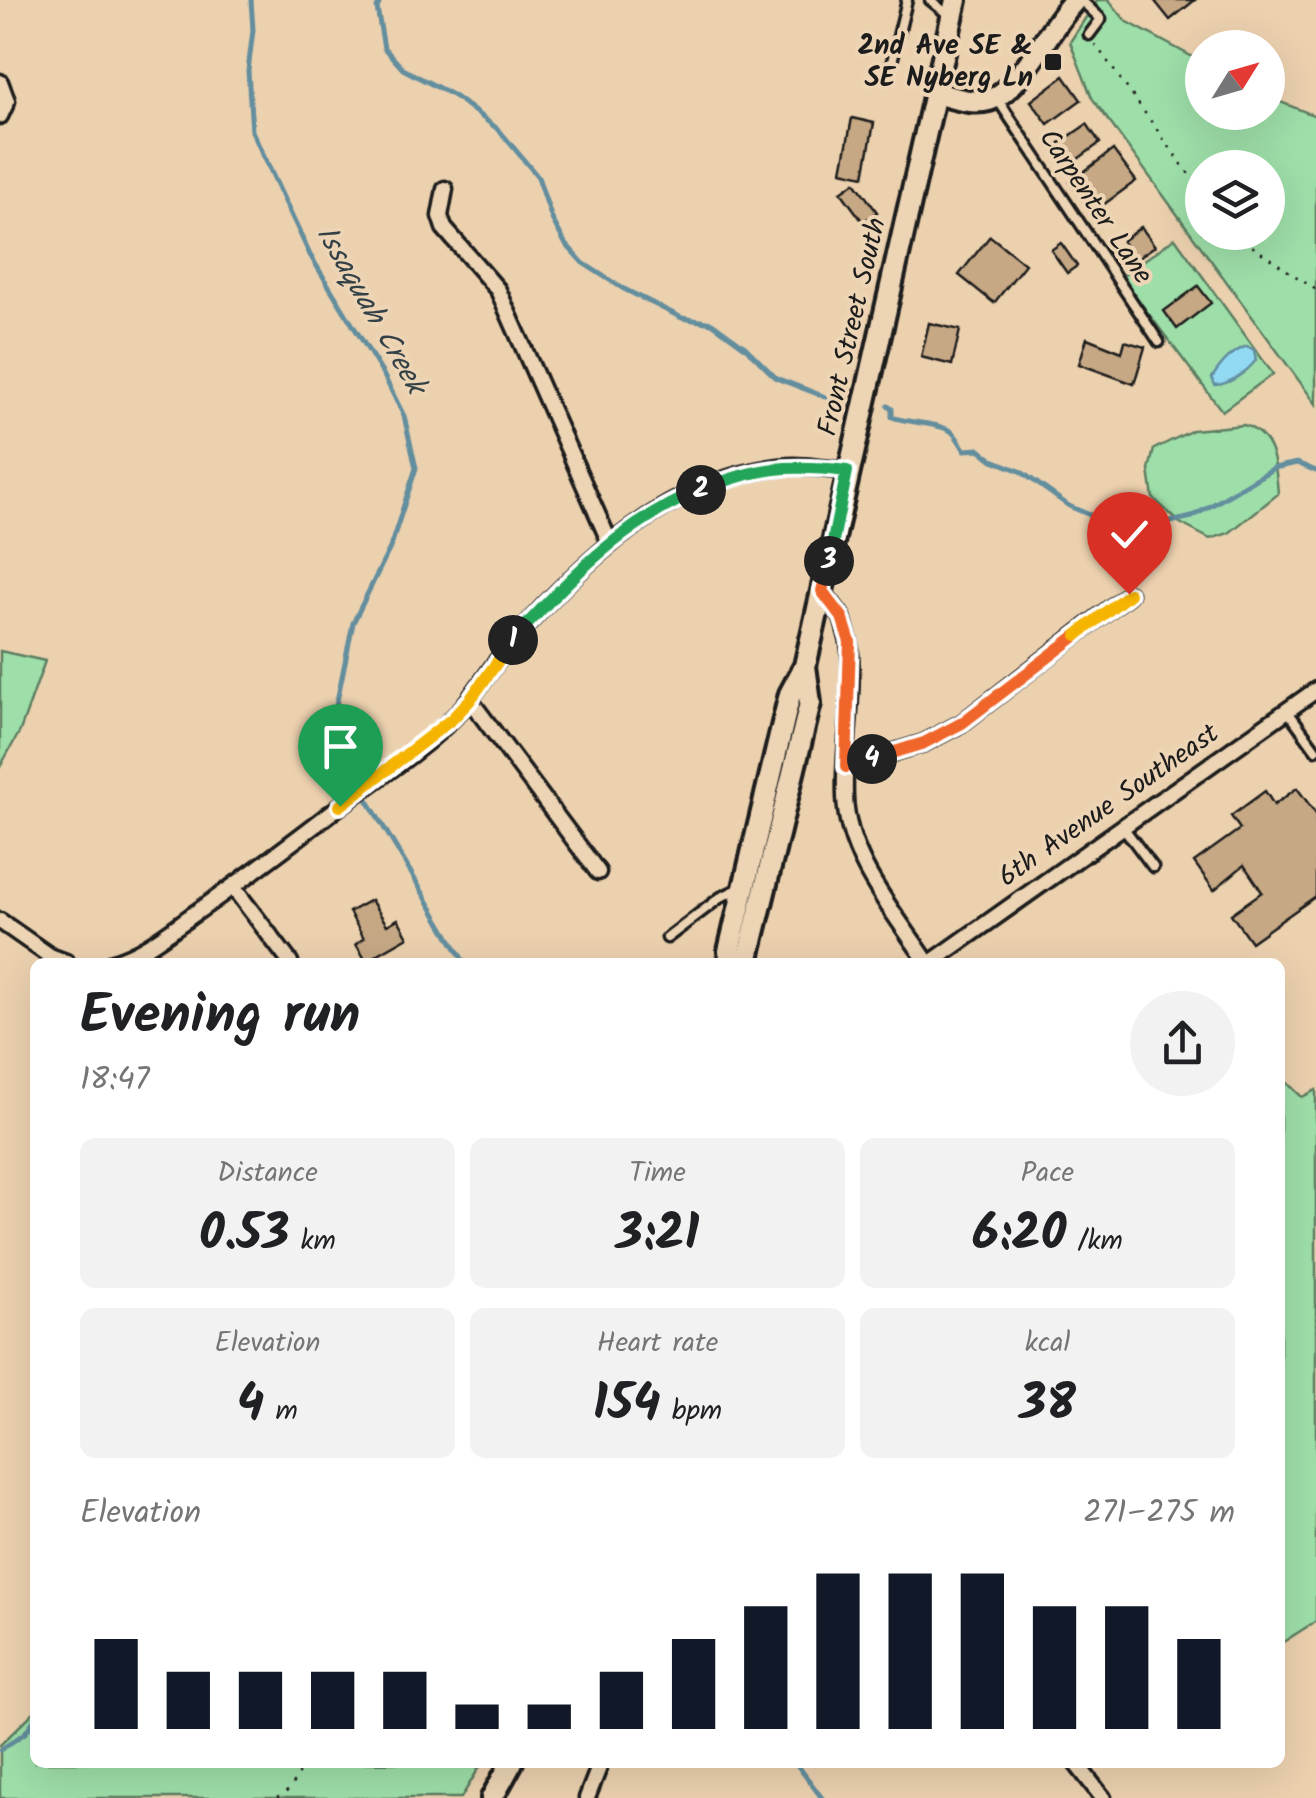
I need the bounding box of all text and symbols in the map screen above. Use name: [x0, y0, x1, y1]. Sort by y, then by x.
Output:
place label: 2nd Ave SE & SE Nyberg Ln: [858, 24, 1033, 101]
north arrow: [1185, 30, 1285, 130]
map controls: [1185, 30, 1285, 250]
marker: 2nd Ave SE & SE Nyberg Ln: [1042, 51, 1064, 73]
street label: Carpenter Lane: [1026, 120, 1164, 295]
button: layers: [1185, 150, 1285, 250]
street label: Front Street South: [806, 213, 900, 441]
water label: Issaquah Creek: [302, 216, 440, 407]
pin: 2: [676, 465, 726, 515]
text: 2: [693, 467, 709, 512]
pin: [1087, 492, 1172, 595]
icon: check: [1102, 507, 1157, 562]
pin: 3: [804, 536, 854, 586]
text: 3: [821, 538, 837, 583]
pin: 1: [488, 615, 538, 665]
text: 1: [509, 617, 517, 662]
pin: [298, 704, 383, 807]
street label: 6th Avenue Southeast: [989, 712, 1230, 899]
icon: arrive: [313, 719, 368, 774]
pin: 4: [847, 734, 897, 784]
text: 4: [864, 736, 880, 781]
text: Evening run: [80, 974, 360, 1061]
button: share: [1130, 991, 1235, 1096]
text: 18:47: [80, 1055, 150, 1106]
text: Distance: [217, 1151, 318, 1196]
text: Time: [629, 1151, 686, 1196]
text: Pace: [1021, 1151, 1074, 1196]
text: 0.53: [199, 1196, 289, 1276]
text: 3:21: [616, 1196, 699, 1276]
text: 6:20: [972, 1196, 1066, 1276]
text: km: [289, 1219, 336, 1264]
text: /km: [1066, 1219, 1123, 1264]
text: Elevation: [215, 1321, 320, 1366]
text: Heart rate: [597, 1321, 718, 1366]
text: kcal: [1025, 1321, 1070, 1366]
text: 4: [237, 1366, 264, 1446]
text: 154: [593, 1366, 661, 1446]
text: 38: [1019, 1366, 1076, 1446]
text: m: [264, 1389, 298, 1434]
text: bpm: [661, 1389, 722, 1434]
text: Elevation: [80, 1488, 201, 1539]
text: 271–275 m: [1083, 1488, 1235, 1539]

